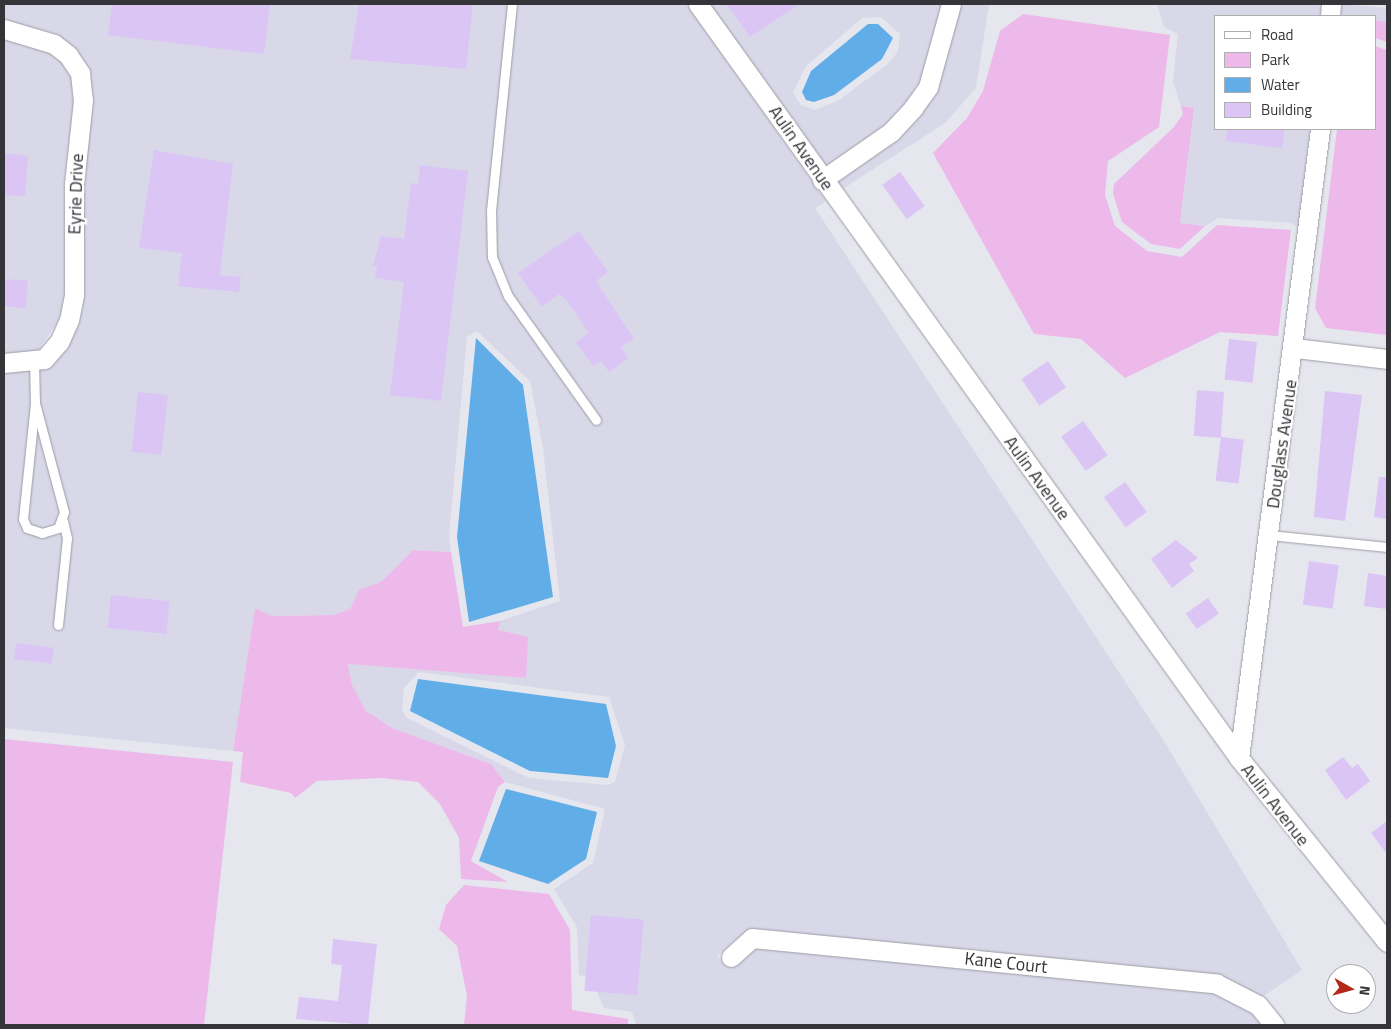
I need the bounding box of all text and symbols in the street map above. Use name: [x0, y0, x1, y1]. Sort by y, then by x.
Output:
legend: [1214, 15, 1376, 130]
text: Road: [1261, 23, 1293, 46]
text: Park: [1261, 48, 1290, 71]
text: Water: [1261, 73, 1300, 96]
text: Building: [1261, 98, 1312, 121]
street label: Aulin Avenue: [764, 102, 838, 194]
street label: Eyrie Drive: [64, 153, 88, 235]
street label: Douglass Avenue: [1262, 378, 1302, 510]
street label: Aulin Avenue: [999, 432, 1075, 524]
street label: Aulin Avenue: [1236, 760, 1314, 850]
street label: Kane Court: [964, 948, 1048, 978]
north arrow: [1326, 964, 1376, 1014]
text: N: [1354, 985, 1376, 997]

